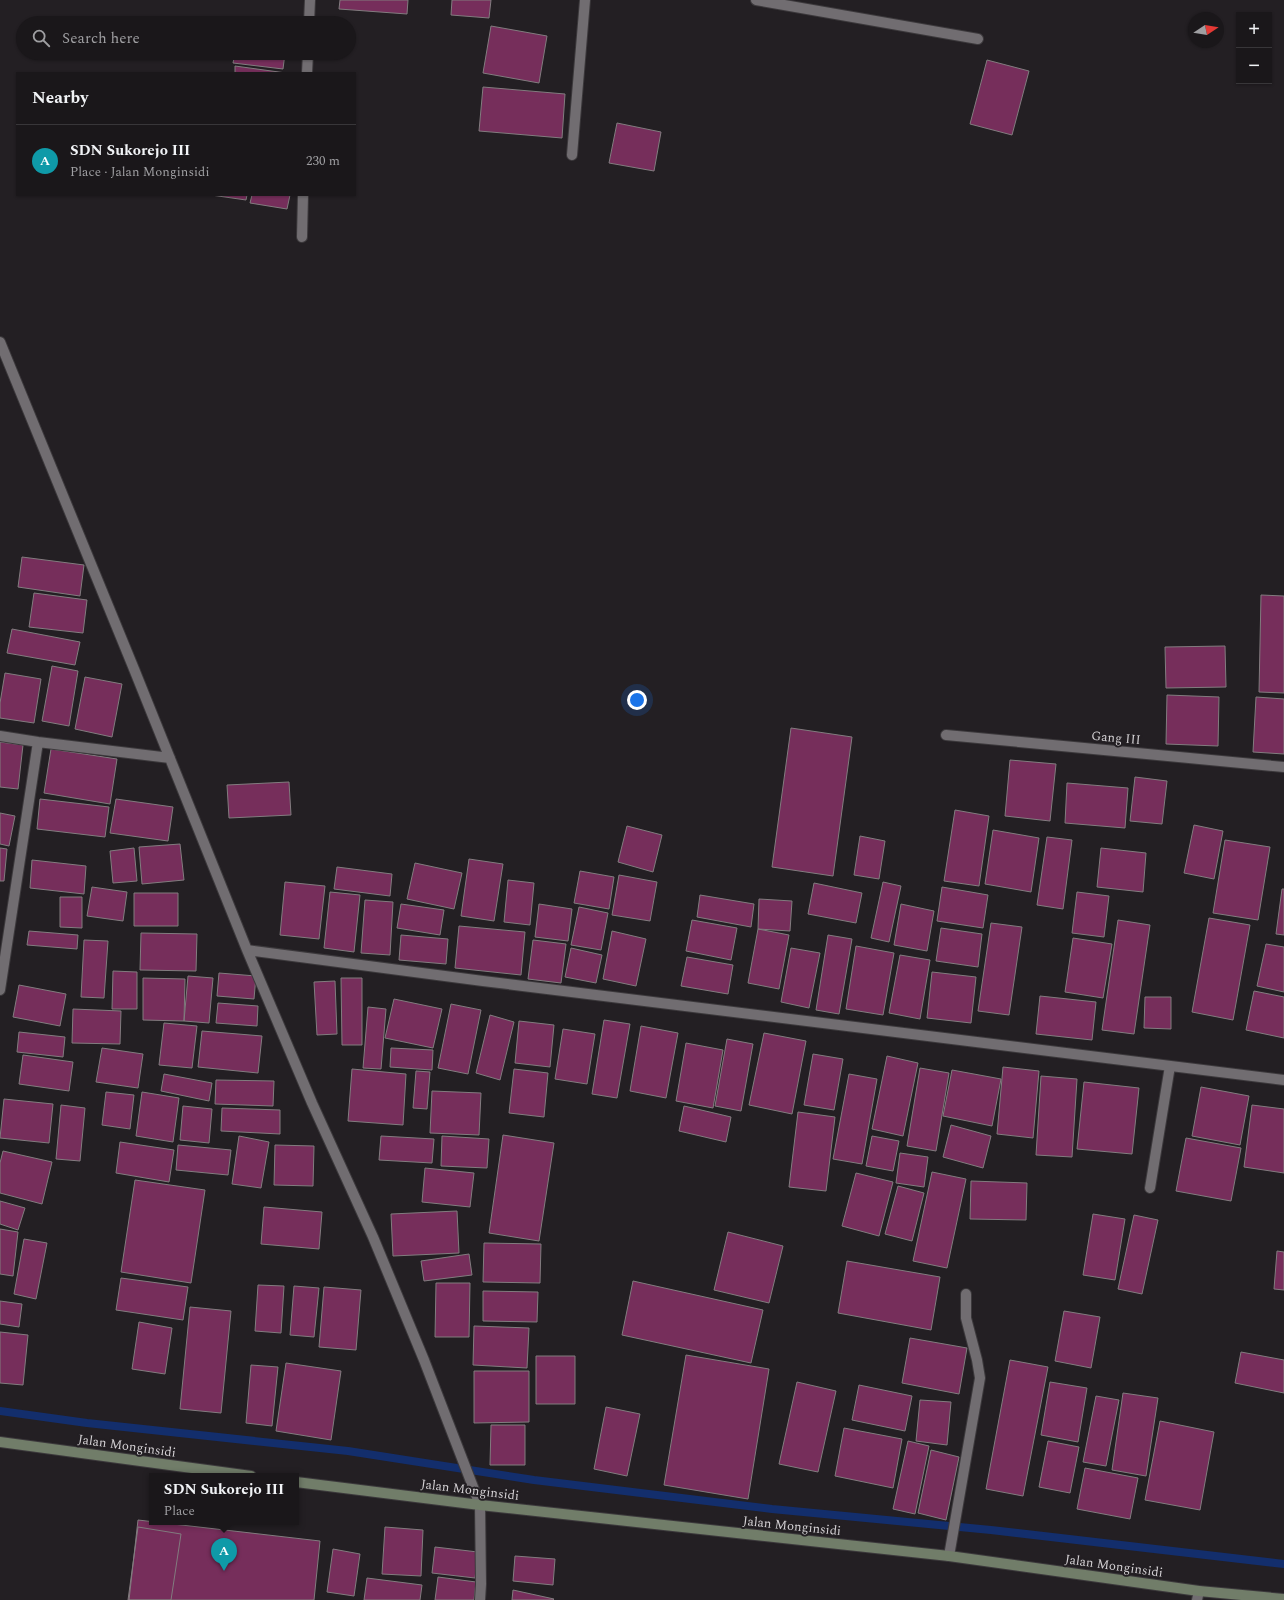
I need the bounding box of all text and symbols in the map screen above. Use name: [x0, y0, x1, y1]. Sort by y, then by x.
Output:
north arrow: [1188, 12, 1224, 48]
map controls: [1236, 12, 1272, 84]
button: +: [1236, 12, 1272, 48]
search box: [16, 16, 356, 60]
icon: search: [30, 27, 52, 49]
text: Search here: [62, 27, 140, 50]
button: −: [1236, 48, 1272, 84]
text: Nearby: [32, 85, 88, 111]
text: SDN Sukorejo III: [70, 139, 190, 162]
text: A: [40, 151, 50, 171]
text: 230 m: [306, 151, 340, 171]
text: Place · Jalan Monginsidi: [70, 162, 209, 182]
your location: [627, 690, 647, 710]
street label: Gang III: [1091, 726, 1141, 750]
street label: Jalan Monginsidi: [77, 1429, 177, 1463]
popup: [149, 1473, 299, 1525]
street label: Jalan Monginsidi: [420, 1474, 520, 1506]
text: SDN Sukorejo III: [164, 1478, 284, 1501]
text: Place: [164, 1501, 195, 1521]
street label: Jalan Monginsidi: [742, 1511, 842, 1541]
pin: A: [211, 1538, 237, 1571]
street label: Jalan Monginsidi: [1064, 1549, 1164, 1583]

